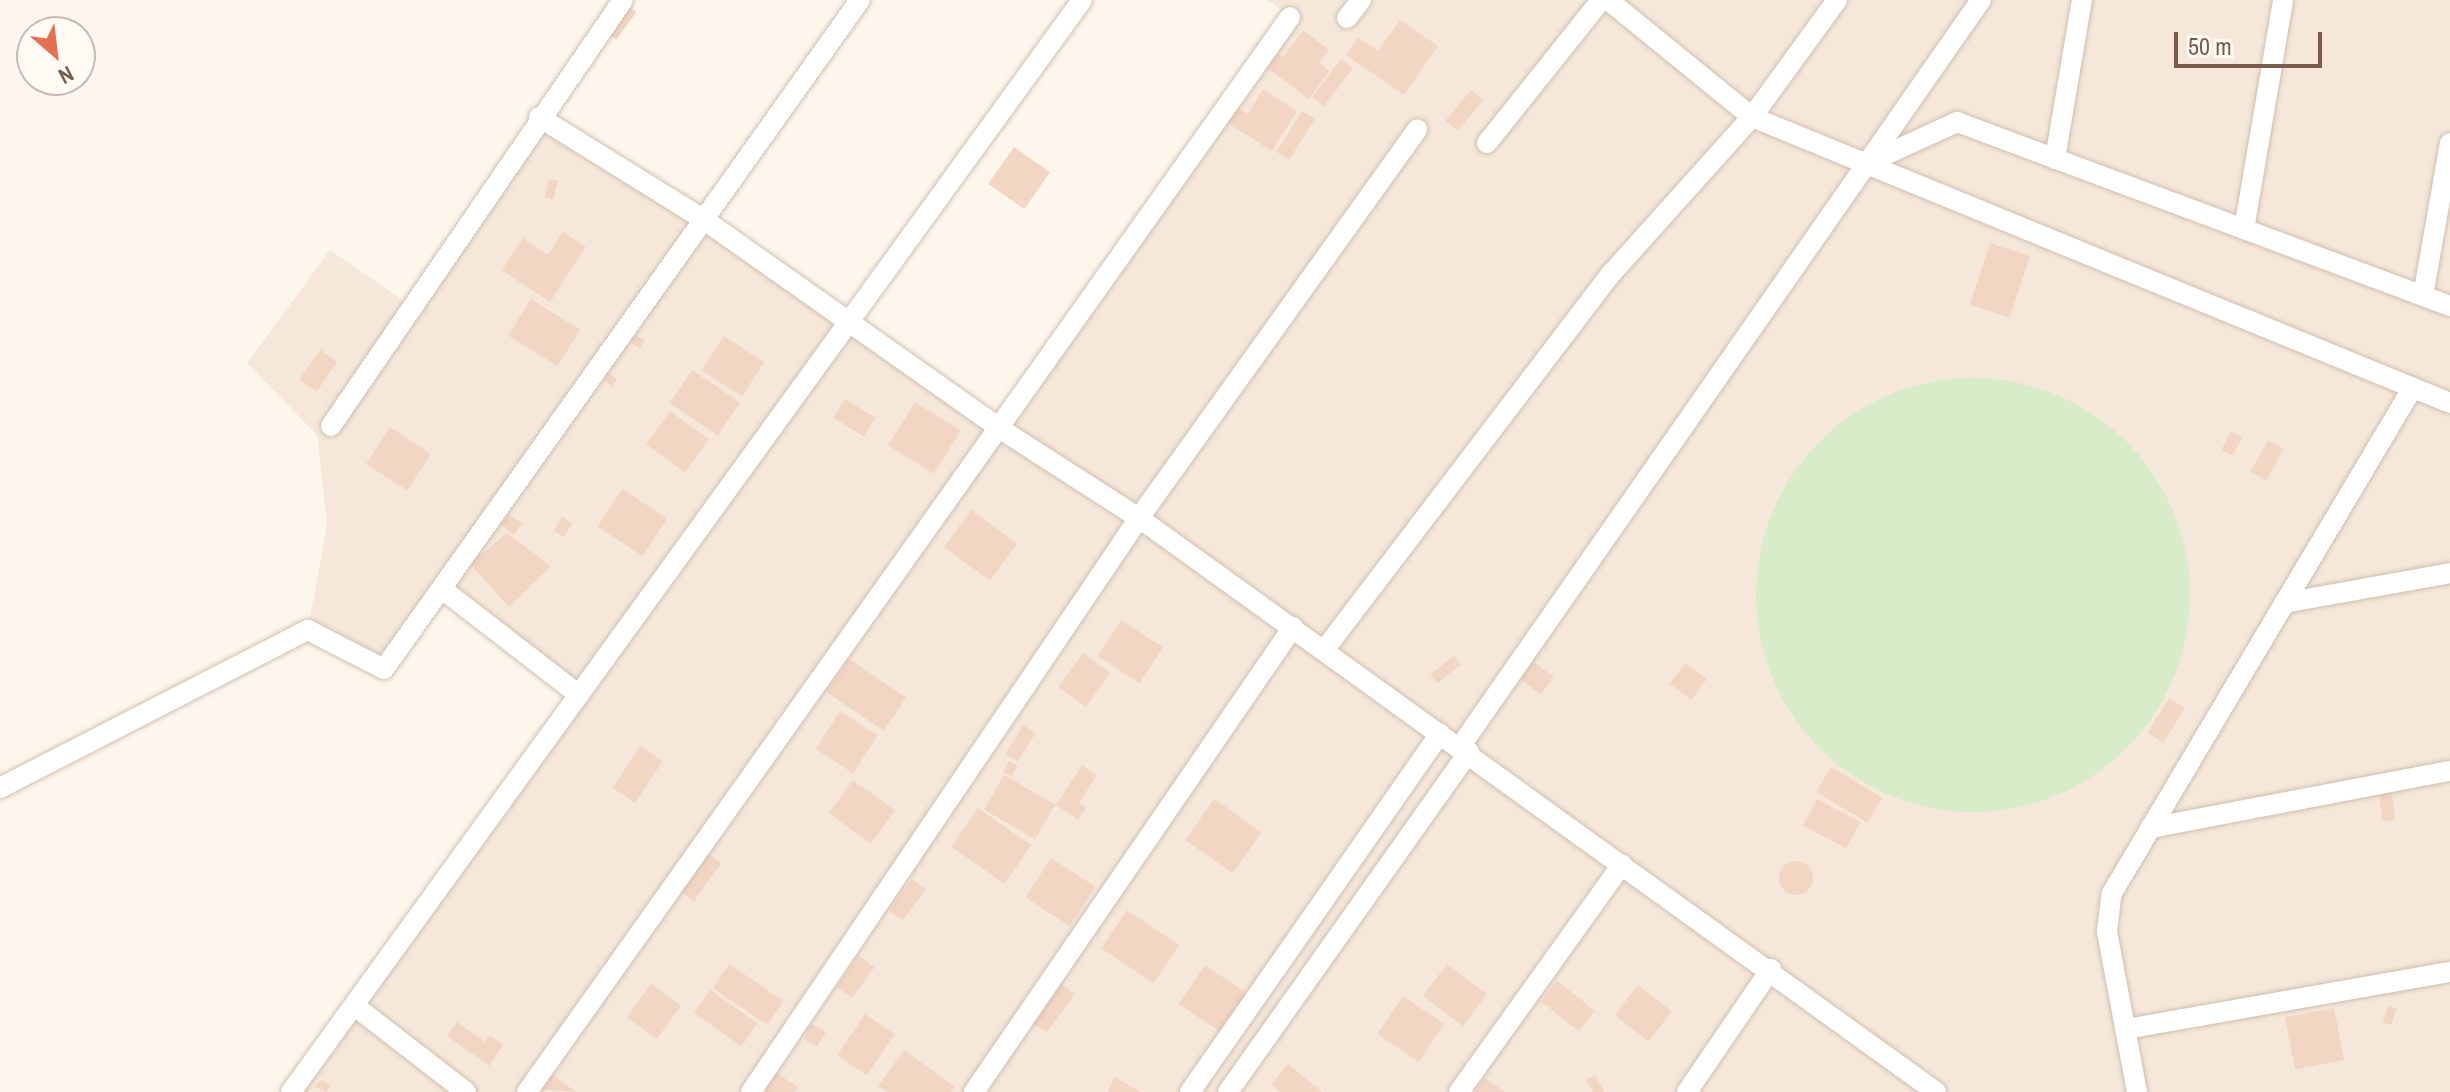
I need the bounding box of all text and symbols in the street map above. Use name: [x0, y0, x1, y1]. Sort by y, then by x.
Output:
north arrow: [16, 16, 96, 96]
scale bar: [2178, 16, 2326, 66]
text: 50 m: [2188, 30, 2232, 62]
text: N: [54, 59, 79, 92]

